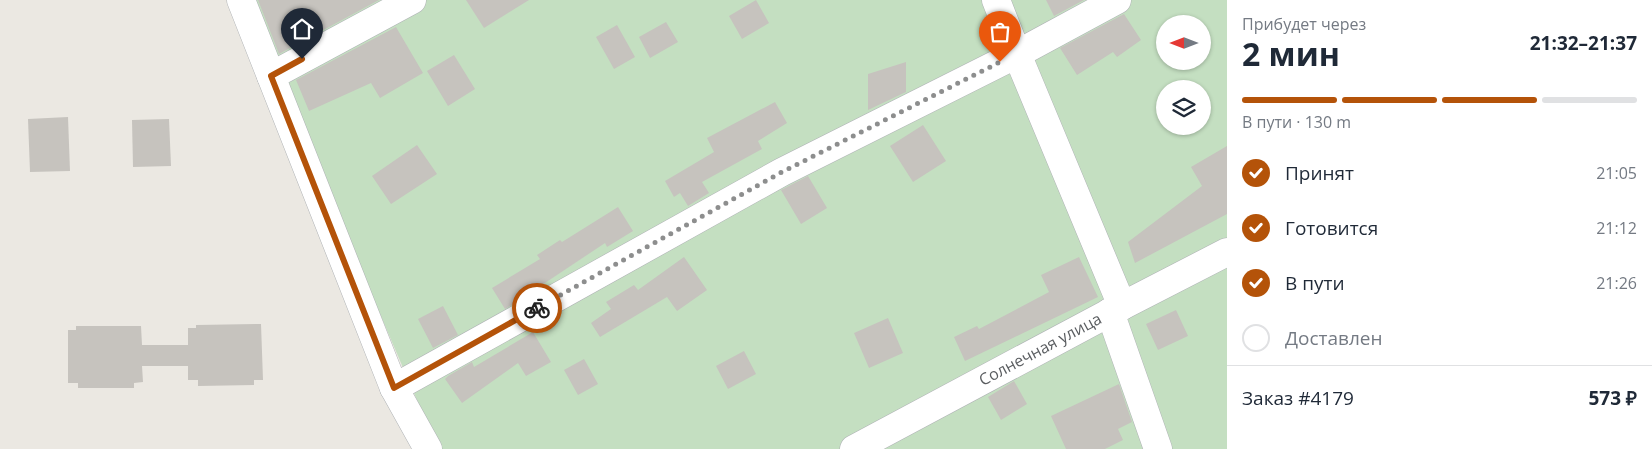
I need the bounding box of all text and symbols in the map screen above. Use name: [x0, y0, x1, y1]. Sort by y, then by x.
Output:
pin: [281, 8, 323, 59]
pin: [979, 11, 1021, 62]
text: Прибудет через: [1242, 13, 1366, 35]
icon: home: [288, 15, 316, 43]
north arrow: [1156, 15, 1211, 70]
map controls: [1156, 15, 1211, 135]
icon: bag: [986, 18, 1014, 46]
text: 21:32–21:37: [1530, 30, 1637, 56]
text: 2 мин: [1242, 32, 1340, 75]
button: layers: [1156, 80, 1211, 135]
text: В пути · 130 m: [1242, 111, 1351, 133]
icon: check: [1242, 159, 1270, 187]
text: Принят: [1285, 160, 1354, 186]
text: 21:05: [1596, 162, 1637, 184]
icon: check: [1242, 214, 1270, 242]
text: Готовится: [1285, 215, 1378, 241]
text: 21:12: [1596, 217, 1637, 239]
icon: check: [1242, 269, 1270, 297]
text: В пути: [1285, 270, 1345, 296]
text: 21:26: [1596, 272, 1637, 294]
courier: [512, 283, 562, 333]
icon: bike: [523, 294, 551, 322]
street label: Солнечная улица: [975, 307, 1105, 391]
text: Доставлен: [1285, 325, 1383, 351]
text: Заказ #4179: [1242, 385, 1354, 411]
text: 573 ₽: [1588, 385, 1637, 411]

